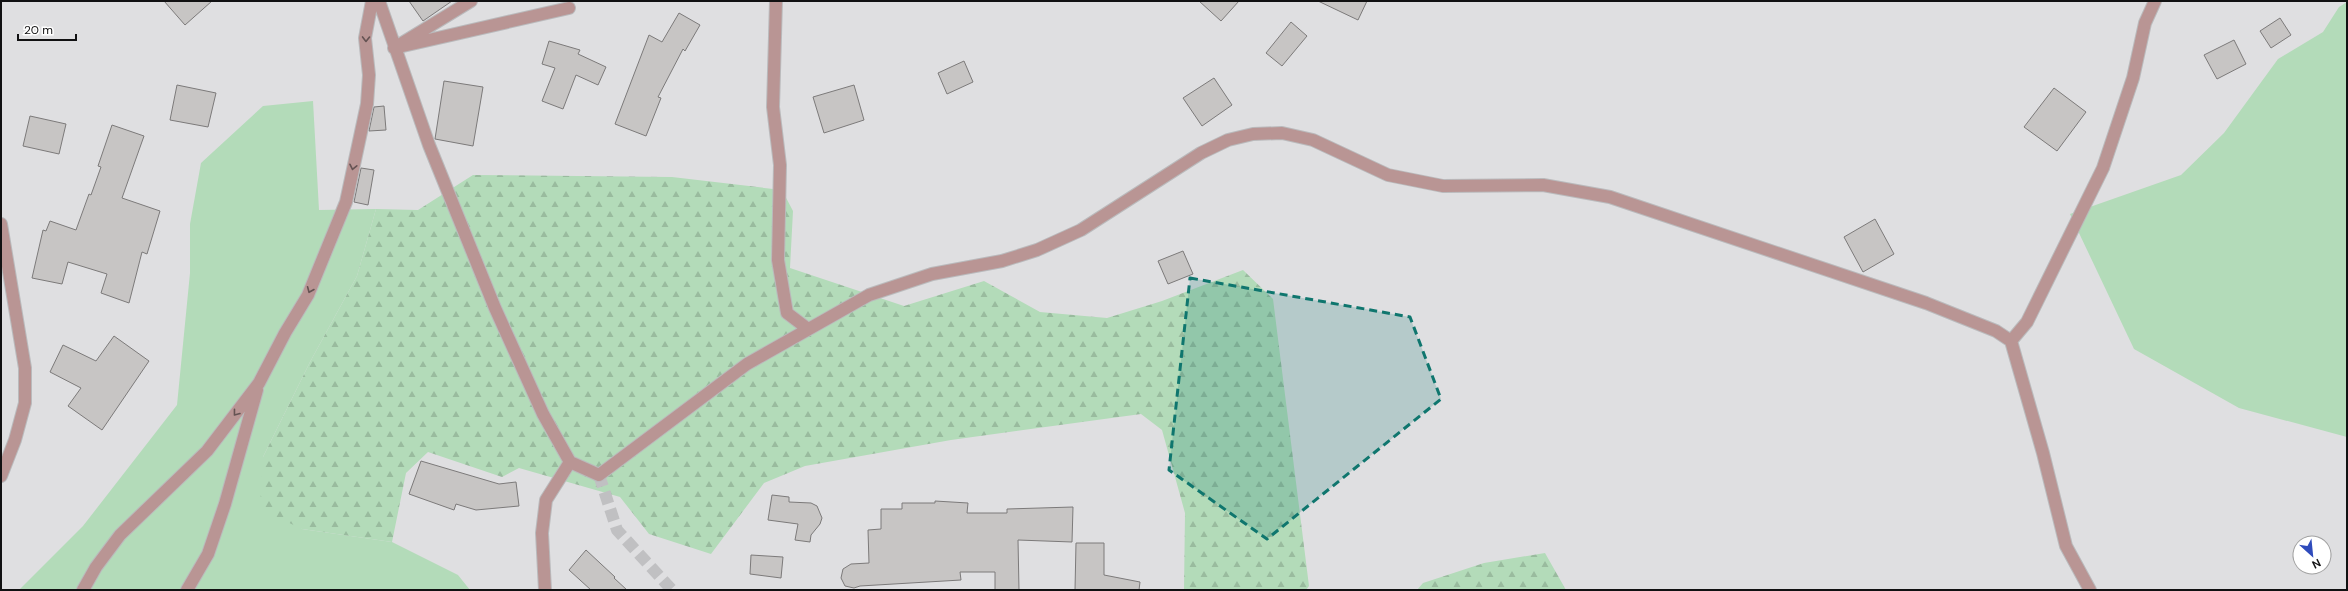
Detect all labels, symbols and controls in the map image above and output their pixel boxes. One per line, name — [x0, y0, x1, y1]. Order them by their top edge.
scale bar — [18, 16, 76, 42]
text: 20 m — [24, 22, 53, 38]
one-way arrow — [361, 36, 370, 42]
one-way arrow — [350, 164, 358, 171]
one-way arrow — [307, 286, 315, 293]
one-way arrow — [234, 408, 241, 415]
north arrow — [2292, 535, 2332, 575]
text: N — [2310, 556, 2323, 572]

